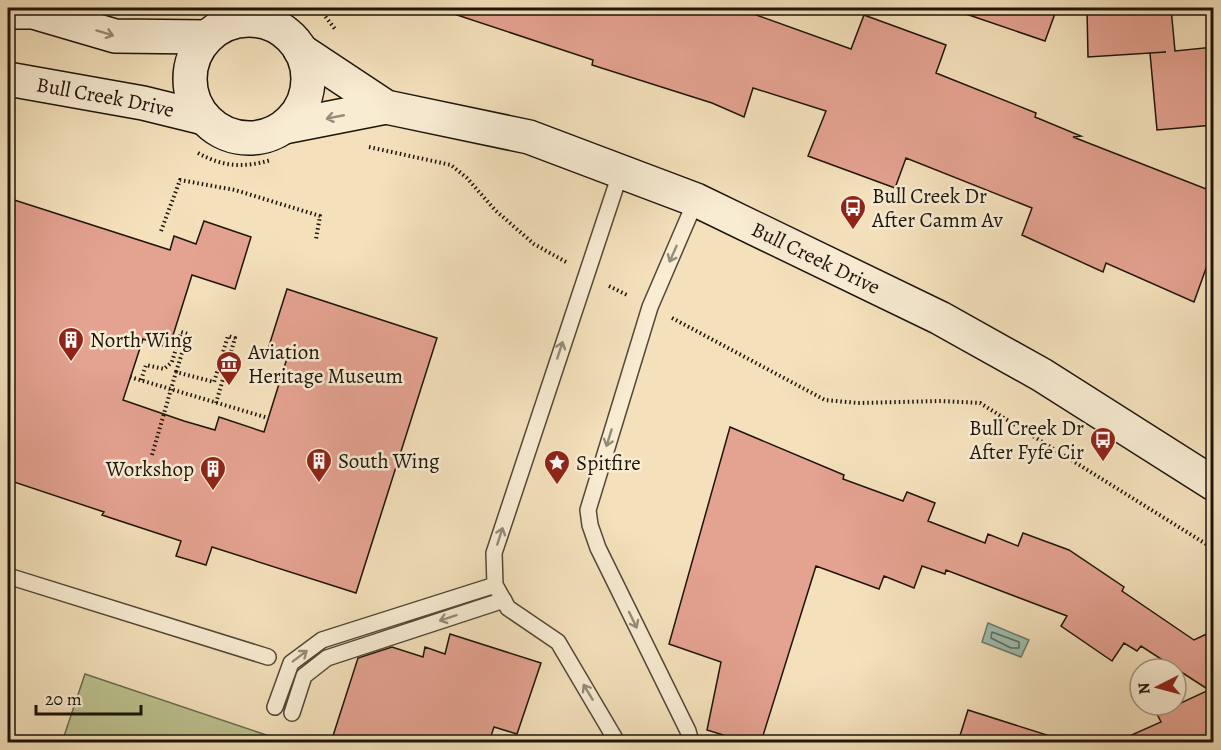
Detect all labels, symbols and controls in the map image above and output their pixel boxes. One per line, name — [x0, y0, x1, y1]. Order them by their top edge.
one-way arrow — [95, 28, 114, 39]
street label: Bull Creek Drive — [34, 70, 177, 124]
one-way arrow — [326, 112, 345, 123]
place label: Bull Creek Dr After Camm Av — [871, 182, 1003, 234]
bus stop icon: Bull Creek Dr After Camm Av — [838, 193, 868, 231]
street label: Bull Creek Drive — [747, 215, 885, 301]
one-way arrow — [667, 244, 678, 262]
building icon: North Wing — [56, 325, 86, 363]
place label: North Wing — [90, 326, 193, 354]
place label: Aviation Heritage Museum — [247, 338, 403, 390]
one-way arrow — [555, 341, 566, 360]
museum icon: Aviation Heritage Museum — [214, 349, 244, 387]
place label: Bull Creek Dr After Fyfe Cir — [969, 414, 1084, 466]
bus stop icon: Bull Creek Dr After Fyfe Cir — [1088, 425, 1118, 463]
one-way arrow — [603, 428, 614, 447]
building icon: South Wing — [304, 446, 334, 484]
place label: South Wing — [338, 447, 440, 475]
place icon: Spitfire — [542, 448, 572, 486]
place label: Spitfire — [576, 449, 641, 477]
building icon: Workshop — [198, 454, 228, 492]
place label: Workshop — [105, 455, 194, 483]
one-way arrow — [495, 527, 506, 546]
one-way arrow — [628, 610, 640, 628]
one-way arrow — [439, 613, 458, 624]
one-way arrow — [292, 650, 308, 662]
north arrow — [1128, 657, 1188, 717]
scale bar — [36, 678, 141, 716]
text: N — [1132, 681, 1156, 695]
one-way arrow — [582, 684, 594, 701]
text: 20 m — [45, 687, 82, 711]

